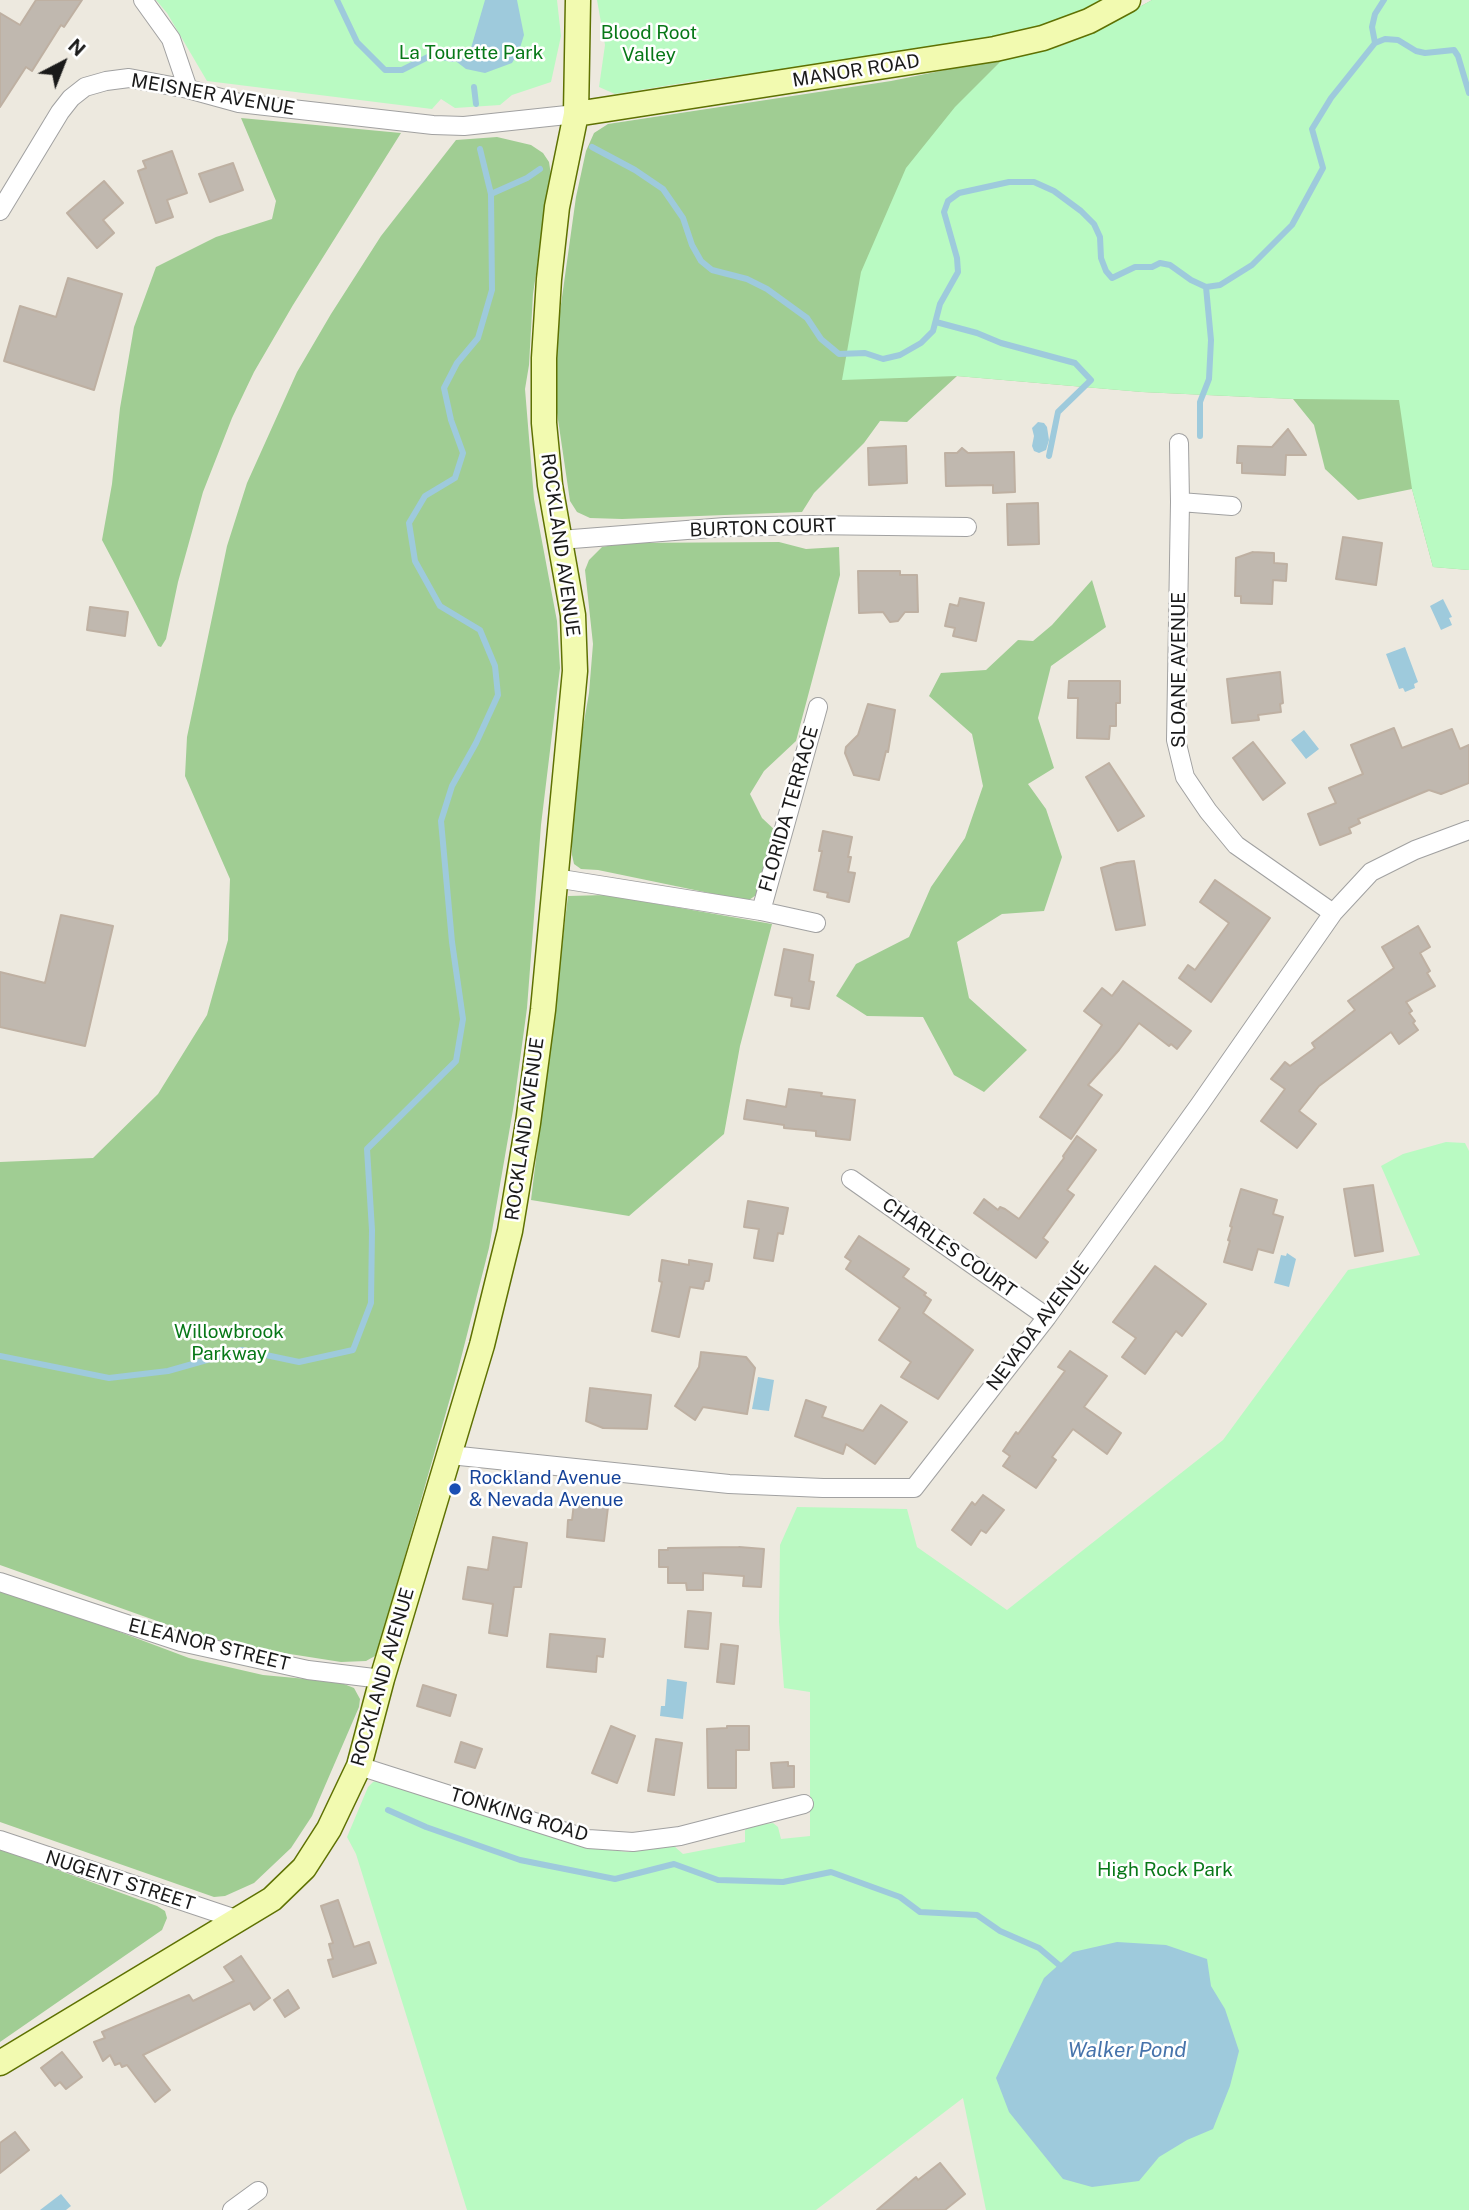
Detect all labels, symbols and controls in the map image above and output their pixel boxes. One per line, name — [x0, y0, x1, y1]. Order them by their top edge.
park label: Blood Root Valley — [601, 22, 697, 66]
north arrow — [28, 28, 98, 98]
text: N — [64, 34, 90, 61]
park label: La Tourette Park — [399, 42, 543, 64]
street label: MANOR ROAD — [791, 50, 921, 92]
street label: MEISNER AVENUE — [129, 69, 297, 121]
street label: ROCKLAND AVENUE — [536, 452, 584, 638]
street label: BURTON COURT — [689, 514, 837, 542]
street label: SLOANE AVENUE — [1168, 592, 1190, 748]
street label: FLORIDA TERRACE — [754, 723, 824, 895]
street label: ROCKLAND AVENUE — [501, 1036, 549, 1222]
street label: CHARLES COURT — [878, 1193, 1020, 1303]
street label: NEVADA AVENUE — [982, 1257, 1094, 1395]
park label: Willowbrook Parkway — [174, 1321, 284, 1365]
place label: Rockland Avenue & Nevada Avenue — [469, 1467, 623, 1511]
marker: Rockland Avenue & Nevada Avenue — [447, 1481, 463, 1497]
street label: ROCKLAND AVENUE — [347, 1585, 419, 1769]
street label: ELEANOR STREET — [126, 1614, 292, 1676]
street label: TONKING ROAD — [447, 1783, 591, 1847]
street label: NUGENT STREET — [43, 1846, 197, 1916]
park label: High Rock Park — [1097, 1859, 1233, 1881]
water label: Walker Pond — [1068, 2038, 1186, 2064]

